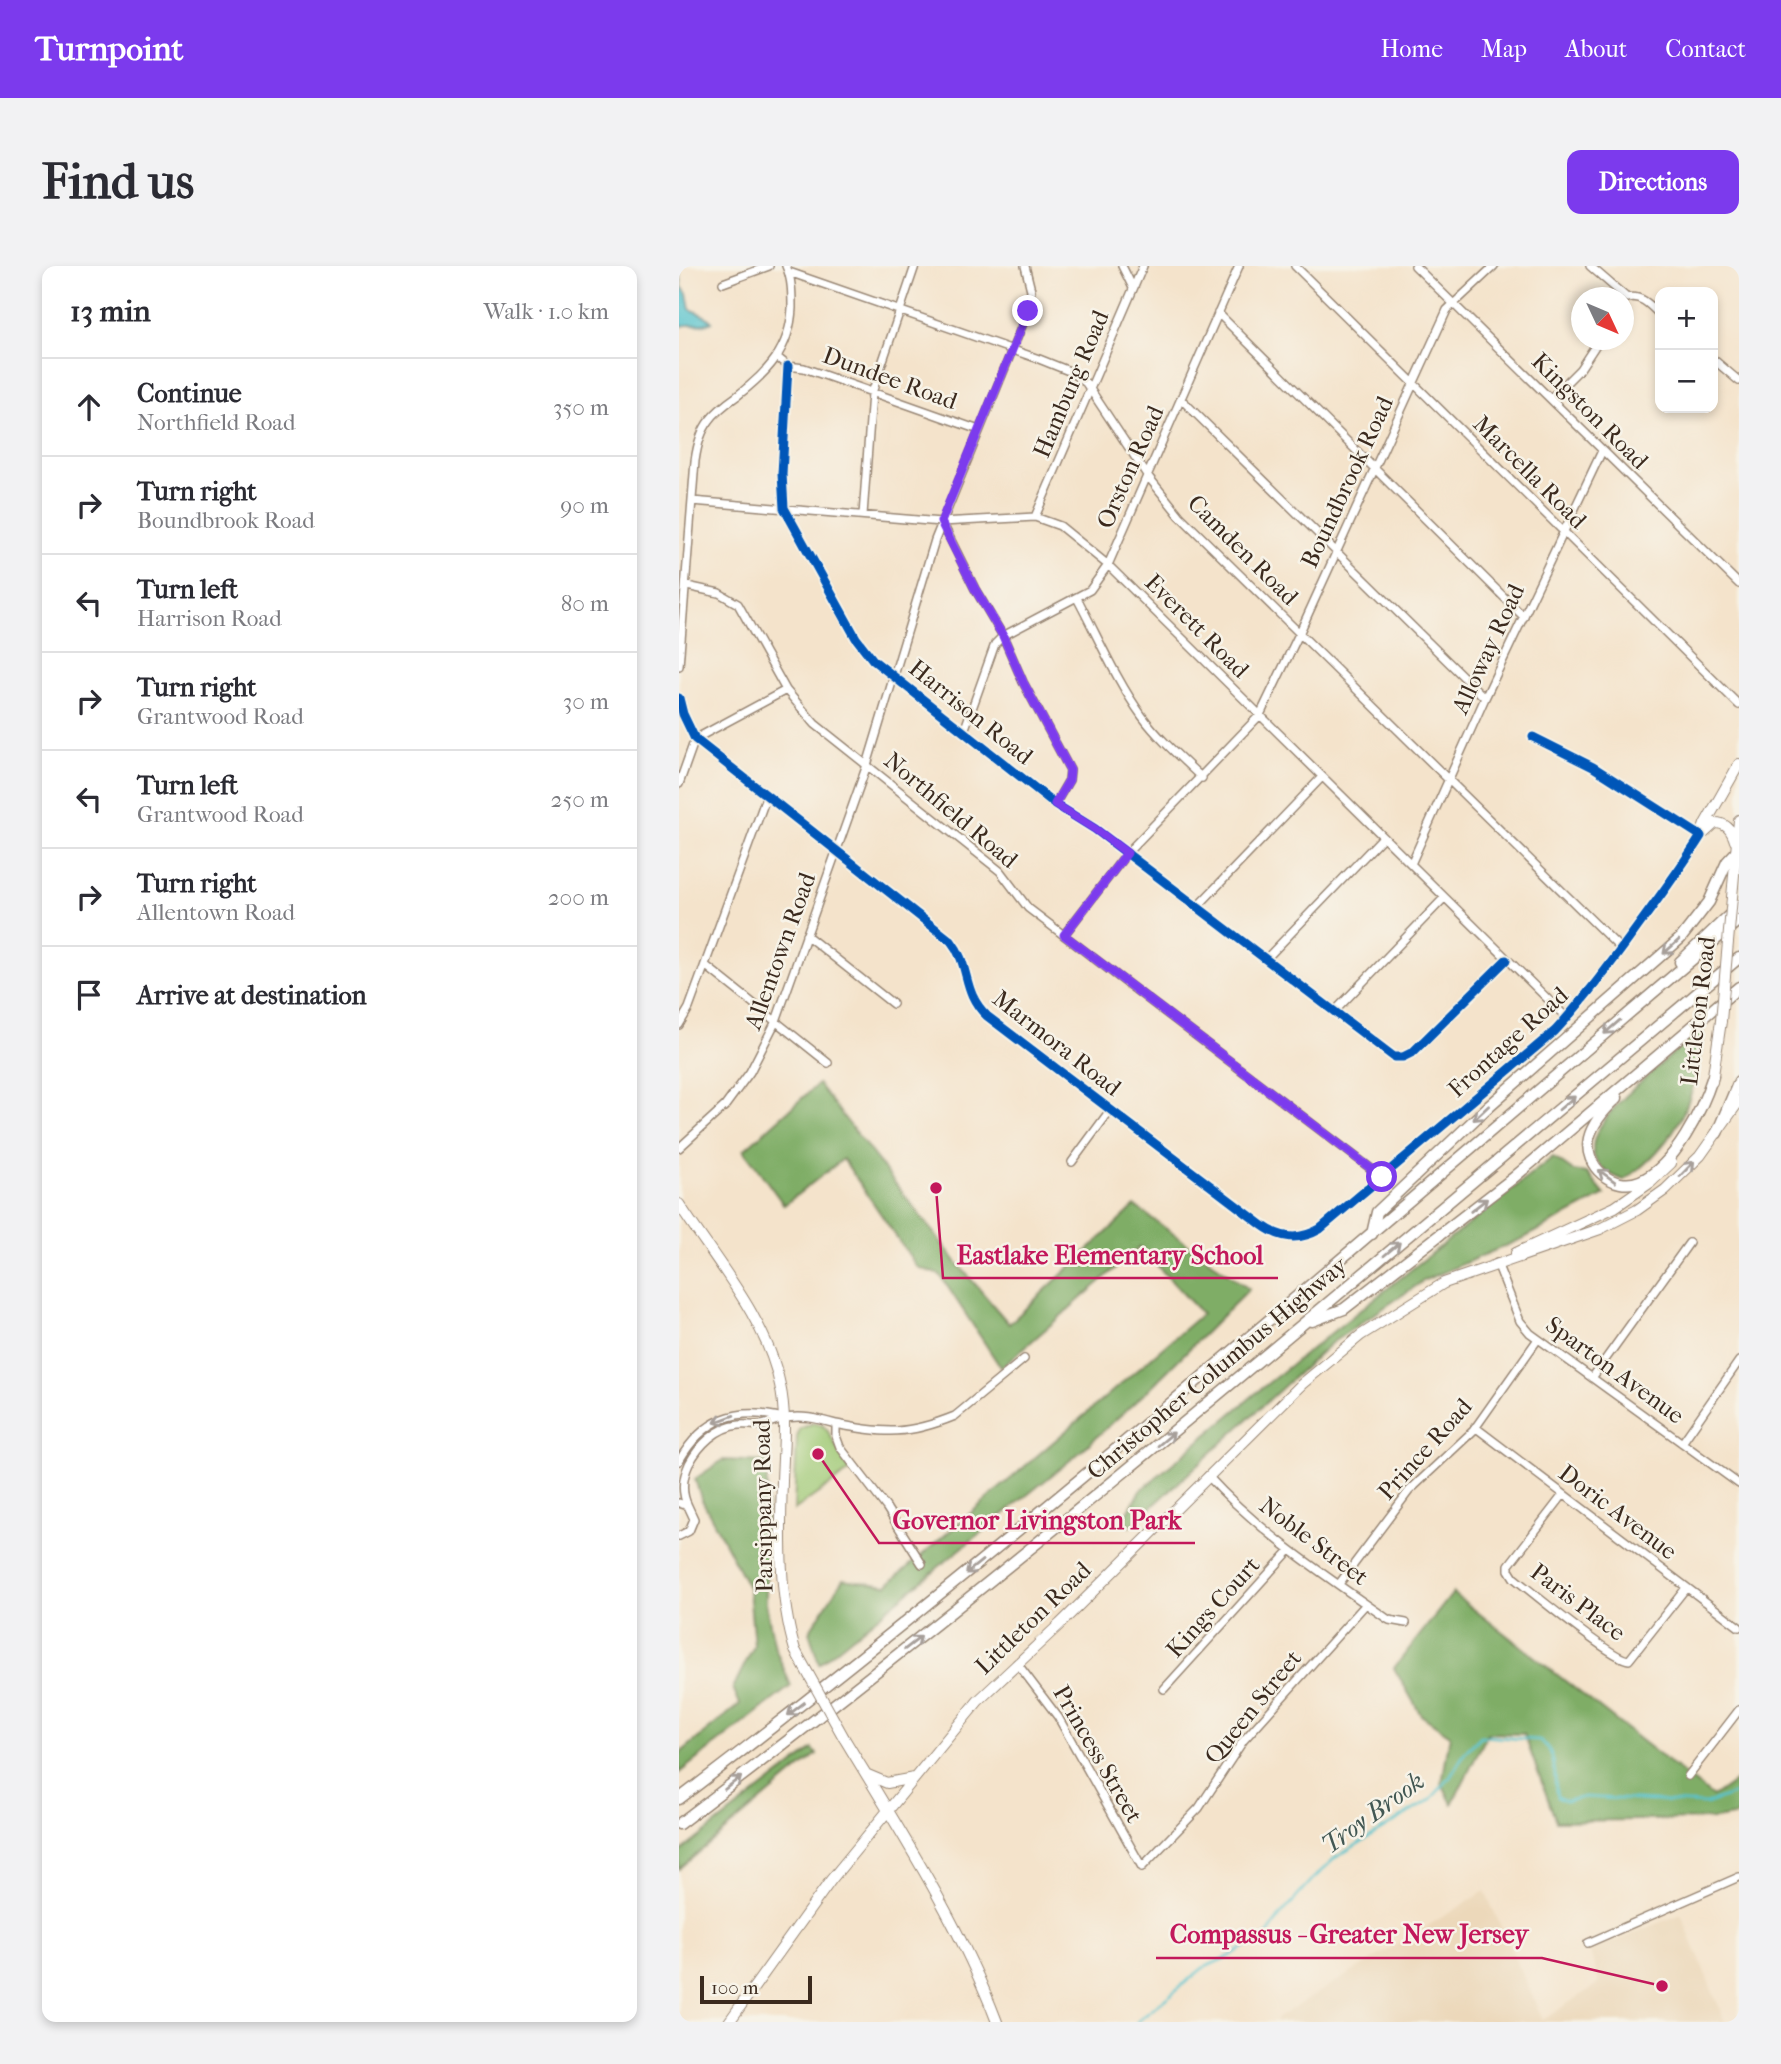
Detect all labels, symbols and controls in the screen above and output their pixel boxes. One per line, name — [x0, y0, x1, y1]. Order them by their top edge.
text: Turnpoint — [35, 30, 183, 69]
text: Home — [1381, 35, 1443, 63]
text: Map — [1481, 35, 1527, 63]
text: About — [1565, 35, 1627, 63]
text: Contact — [1665, 35, 1746, 63]
button: Directions — [1567, 150, 1739, 214]
text: Find us — [42, 153, 194, 211]
north arrow — [1571, 287, 1634, 350]
map controls — [1655, 287, 1718, 413]
button: + — [1655, 287, 1718, 350]
text: 13 min — [70, 294, 151, 329]
route end — [1012, 295, 1043, 326]
text: Walk · 1.0 km — [483, 298, 609, 325]
street label: Hamburg Road — [1027, 305, 1115, 462]
street label: Dundee Road — [819, 341, 962, 416]
street label: Kingston Road — [1526, 347, 1655, 476]
button: − — [1655, 350, 1718, 413]
text: Continue — [137, 378, 242, 409]
icon: ahead — [70, 388, 108, 426]
street label: Boundbrook Road — [1295, 391, 1399, 572]
text: 350 m — [553, 394, 609, 421]
street label: Orston Road — [1091, 401, 1170, 533]
text: Northfield Road — [137, 409, 296, 436]
street label: Marcella Road — [1468, 410, 1593, 535]
text: Turn right — [137, 476, 257, 507]
icon: right — [70, 486, 108, 524]
street label: Camden Road — [1182, 489, 1305, 612]
text: 90 m — [560, 492, 609, 519]
text: Boundbrook Road — [137, 507, 315, 534]
street label: Everett Road — [1139, 568, 1255, 684]
text: Turn left — [137, 574, 238, 605]
street label: Alloway Road — [1445, 579, 1531, 719]
icon: left — [70, 584, 108, 622]
text: 80 m — [561, 590, 609, 617]
text: Harrison Road — [137, 605, 282, 632]
street label: Harrison Road — [904, 654, 1039, 771]
text: Turn right — [137, 672, 257, 703]
icon: right — [70, 682, 108, 720]
text: 30 m — [563, 688, 609, 715]
text: Grantwood Road — [137, 703, 304, 730]
street label: Northfield Road — [879, 746, 1024, 874]
text: Turn left — [137, 770, 238, 801]
icon: left — [70, 780, 108, 818]
text: 250 m — [551, 786, 609, 813]
text: Grantwood Road — [137, 801, 304, 828]
text: Turn right — [137, 868, 257, 899]
street label: Allentown Road — [738, 868, 822, 1034]
icon: right — [70, 878, 108, 916]
text: 200 m — [548, 884, 609, 911]
text: Allentown Road — [137, 899, 295, 926]
street label: Littleton Road — [1675, 934, 1721, 1087]
one-way arrow — [1662, 939, 1680, 955]
icon: arrive — [70, 976, 108, 1014]
text: Arrive at destination — [137, 980, 367, 1011]
street label: Frontage Road — [1442, 980, 1574, 1103]
street label: Marmora Road — [987, 984, 1127, 1102]
one-way arrow — [1603, 1019, 1621, 1035]
one-way arrow — [1557, 1095, 1575, 1111]
one-way arrow — [1473, 1104, 1490, 1121]
route start — [1366, 1161, 1397, 1192]
one-way arrow — [1679, 1161, 1696, 1178]
one-way arrow — [1598, 1169, 1617, 1183]
one-way arrow — [1469, 1197, 1487, 1212]
callout: Eastlake Elementary School — [943, 1231, 1278, 1278]
text: Eastlake Elementary School — [957, 1240, 1264, 1271]
one-way arrow — [1383, 1241, 1401, 1257]
street label: Christopher Columbus Highway — [1081, 1250, 1354, 1485]
street label: Sparton Avenue — [1540, 1310, 1690, 1430]
street label: Prince Road — [1372, 1392, 1478, 1505]
one-way arrow — [714, 1414, 736, 1426]
street label: Parsippany Road — [747, 1418, 779, 1593]
one-way arrow — [1157, 1431, 1175, 1447]
street label: Doric Avenue — [1553, 1458, 1683, 1566]
street label: Noble Street — [1254, 1491, 1374, 1591]
callout: Governor Livingston Park — [879, 1496, 1195, 1543]
text: Governor Livingston Park — [893, 1505, 1183, 1536]
street label: Kings Court — [1160, 1551, 1266, 1663]
street label: Littleton Road — [969, 1555, 1097, 1680]
street label: Paris Place — [1525, 1557, 1631, 1647]
one-way arrow — [966, 1559, 984, 1575]
one-way arrow — [903, 1635, 921, 1651]
street label: Queen Street — [1199, 1644, 1308, 1769]
street label: Princess Street — [1047, 1680, 1149, 1828]
one-way arrow — [788, 1701, 806, 1716]
water label: Troy Brook — [1316, 1765, 1430, 1861]
one-way arrow — [724, 1776, 742, 1791]
callout: Compassus - Greater New Jersey — [1156, 1911, 1542, 1958]
text: Compassus - Greater New Jersey — [1170, 1919, 1530, 1950]
scale bar — [700, 1973, 812, 2005]
text: 100 m — [711, 1977, 759, 1999]

